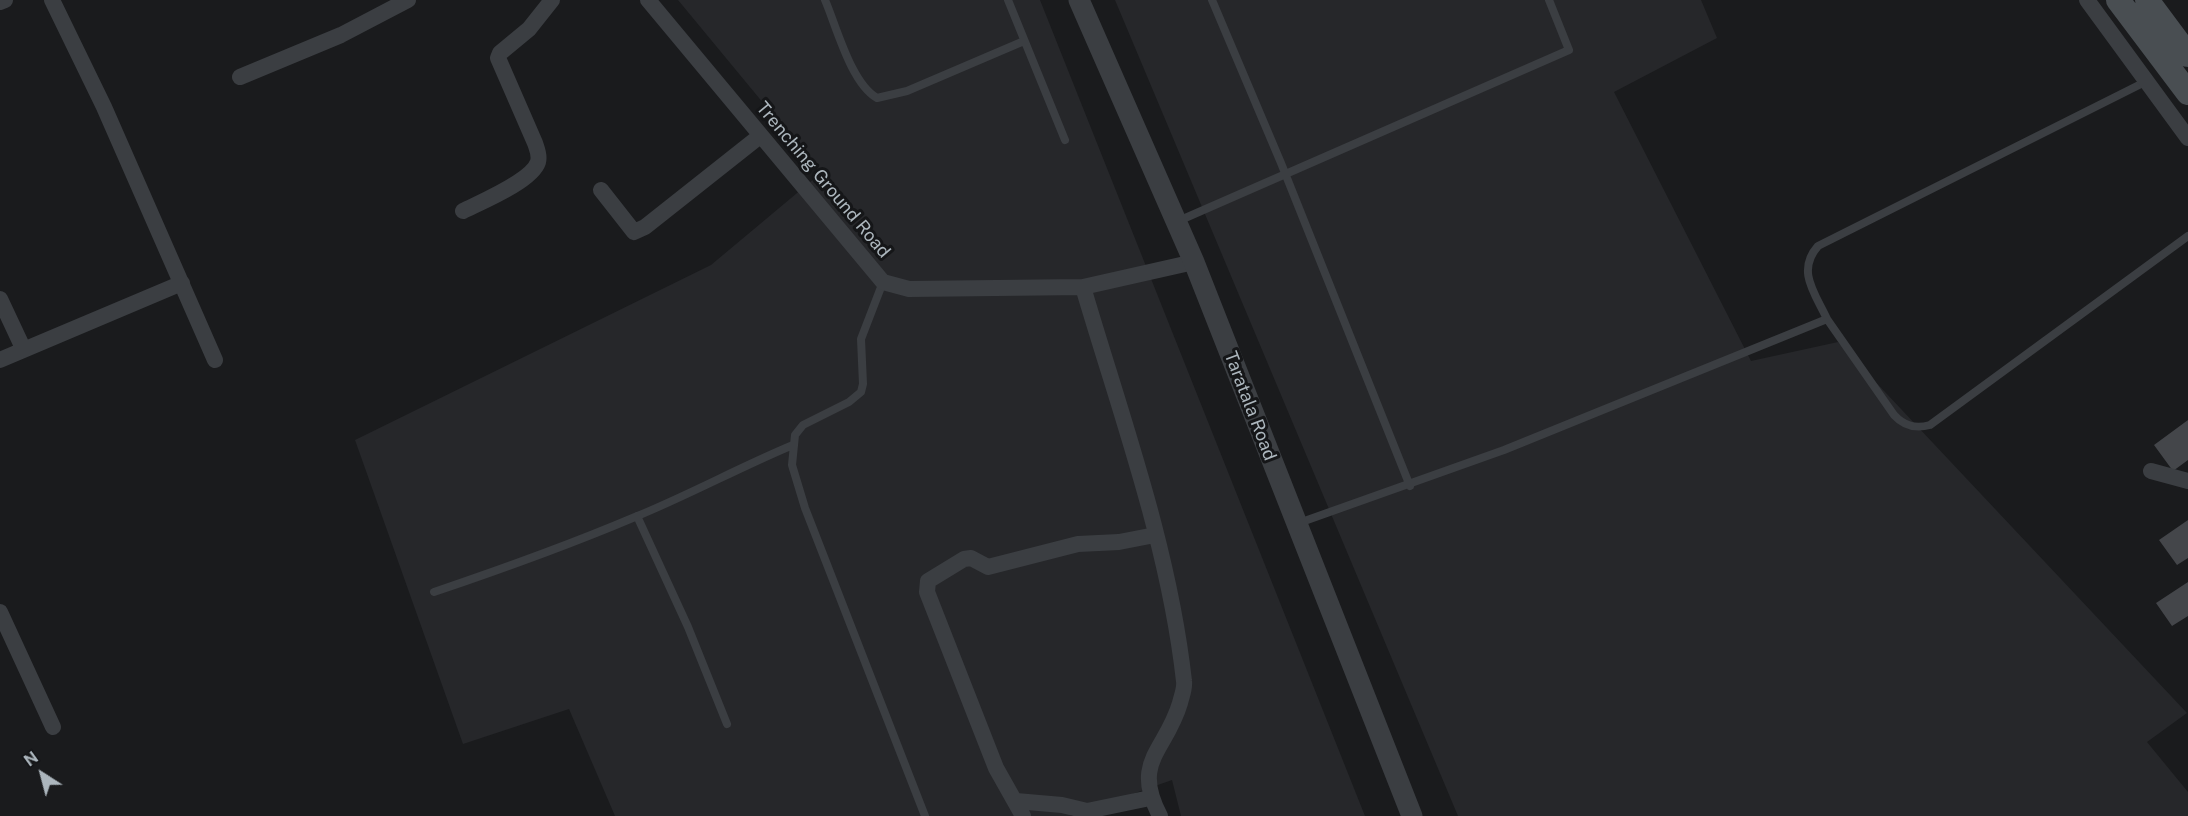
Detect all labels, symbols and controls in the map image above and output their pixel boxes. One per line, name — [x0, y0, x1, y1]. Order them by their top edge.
street label: Trenching Ground Road — [751, 98, 895, 262]
street label: Taratala Road — [1219, 348, 1281, 464]
north arrow — [12, 744, 72, 804]
text: N — [20, 748, 42, 770]

